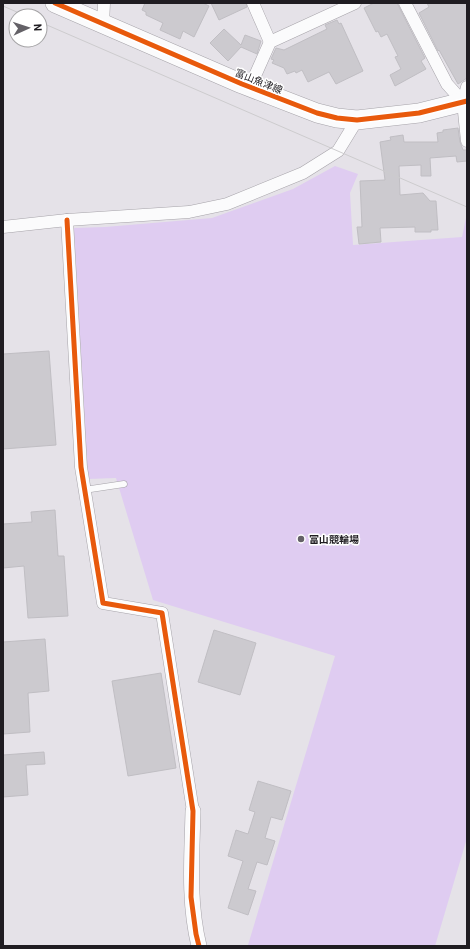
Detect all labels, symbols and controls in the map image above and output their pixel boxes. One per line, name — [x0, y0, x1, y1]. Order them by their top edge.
north arrow — [8, 8, 48, 48]
text: N — [32, 23, 45, 31]
street label: 富山魚津線 — [234, 66, 284, 96]
place label: 富山競輪場 — [309, 533, 359, 545]
marker: 富山競輪場 — [296, 534, 306, 544]

